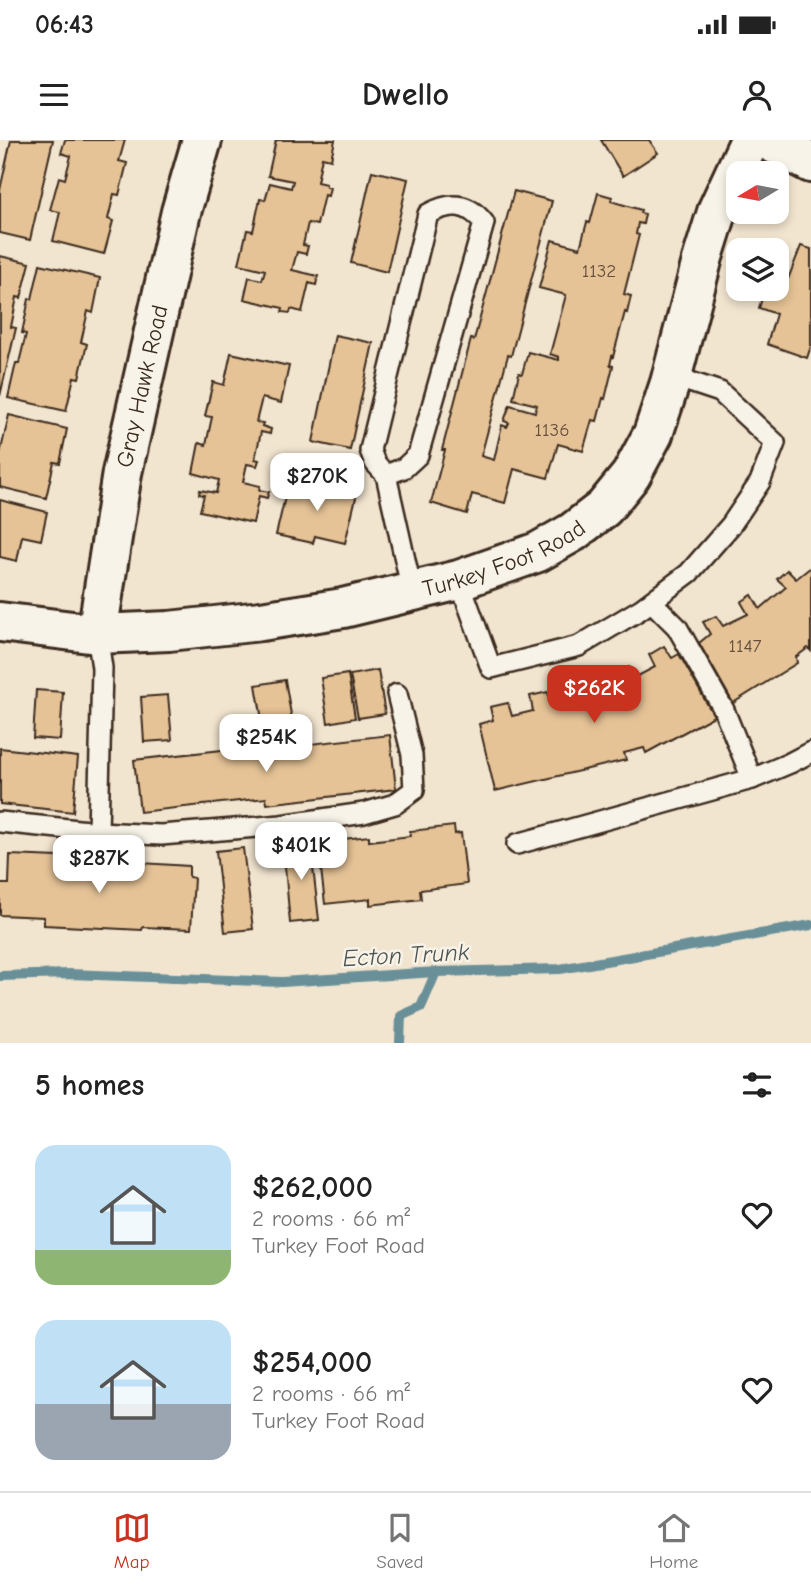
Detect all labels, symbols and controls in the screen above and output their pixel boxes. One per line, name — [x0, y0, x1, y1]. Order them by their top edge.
text: 06:43 — [35, 10, 94, 40]
icon: menu — [35, 76, 73, 114]
text: Dwello — [362, 76, 449, 113]
icon: person — [738, 76, 776, 114]
north arrow — [726, 161, 789, 224]
map controls — [726, 161, 789, 301]
button: layers — [726, 238, 789, 301]
house number: 1132 — [582, 260, 616, 282]
street label: Gray Hawk Road — [110, 302, 173, 470]
house number: 1136 — [535, 419, 569, 441]
pin: $270K — [268, 454, 366, 513]
text: $270K — [286, 462, 348, 489]
street label: Turkey Foot Road — [420, 514, 591, 602]
house number: 1147 — [728, 635, 762, 657]
pin: $262K — [545, 666, 643, 725]
text: $262K — [563, 674, 625, 701]
pin: $254K — [217, 714, 315, 774]
text: $254K — [235, 723, 297, 750]
pin: $401K — [252, 822, 350, 882]
text: $401K — [271, 831, 331, 858]
pin: $287K — [50, 836, 148, 895]
text: $287K — [69, 844, 129, 871]
water label: Ecton Trunk — [342, 938, 470, 972]
icon: filters — [738, 1066, 776, 1104]
text: 5 homes — [35, 1068, 144, 1103]
text: $262,000 — [252, 1170, 373, 1205]
icon: home — [91, 1173, 175, 1257]
icon: heart — [738, 1196, 776, 1234]
text: 2 rooms · 66 m² — [252, 1205, 410, 1232]
text: Turkey Foot Road — [252, 1232, 425, 1259]
text: $254,000 — [252, 1345, 372, 1380]
icon: home — [91, 1348, 175, 1432]
icon: heart — [738, 1371, 776, 1409]
text: 2 rooms · 66 m² — [252, 1380, 410, 1407]
text: Turkey Foot Road — [252, 1407, 425, 1434]
tab: Map — [113, 1509, 151, 1573]
tab: Saved — [376, 1509, 424, 1573]
tab: Home — [649, 1509, 698, 1573]

